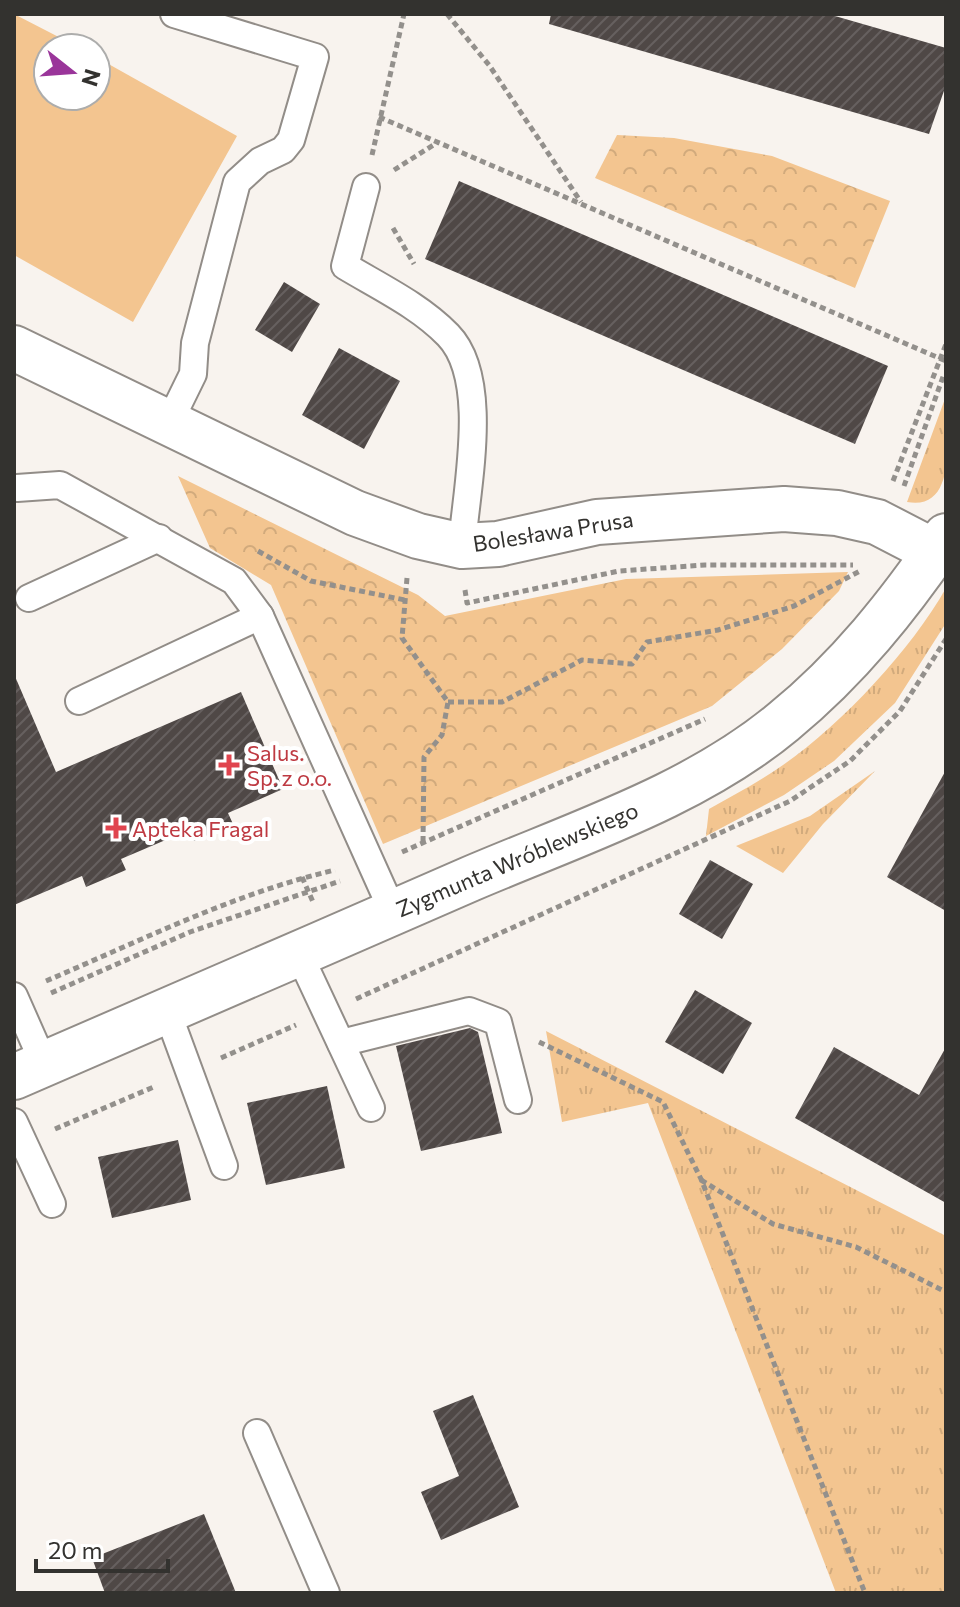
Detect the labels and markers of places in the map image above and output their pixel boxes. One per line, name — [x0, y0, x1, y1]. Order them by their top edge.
place label: Salus. Sp. z o.o. — [247, 739, 332, 791]
marker: Salus. Sp. z o.o. — [218, 754, 240, 776]
place label: Apteka Fragal — [132, 815, 269, 842]
marker: Apteka Fragal — [107, 819, 125, 837]

